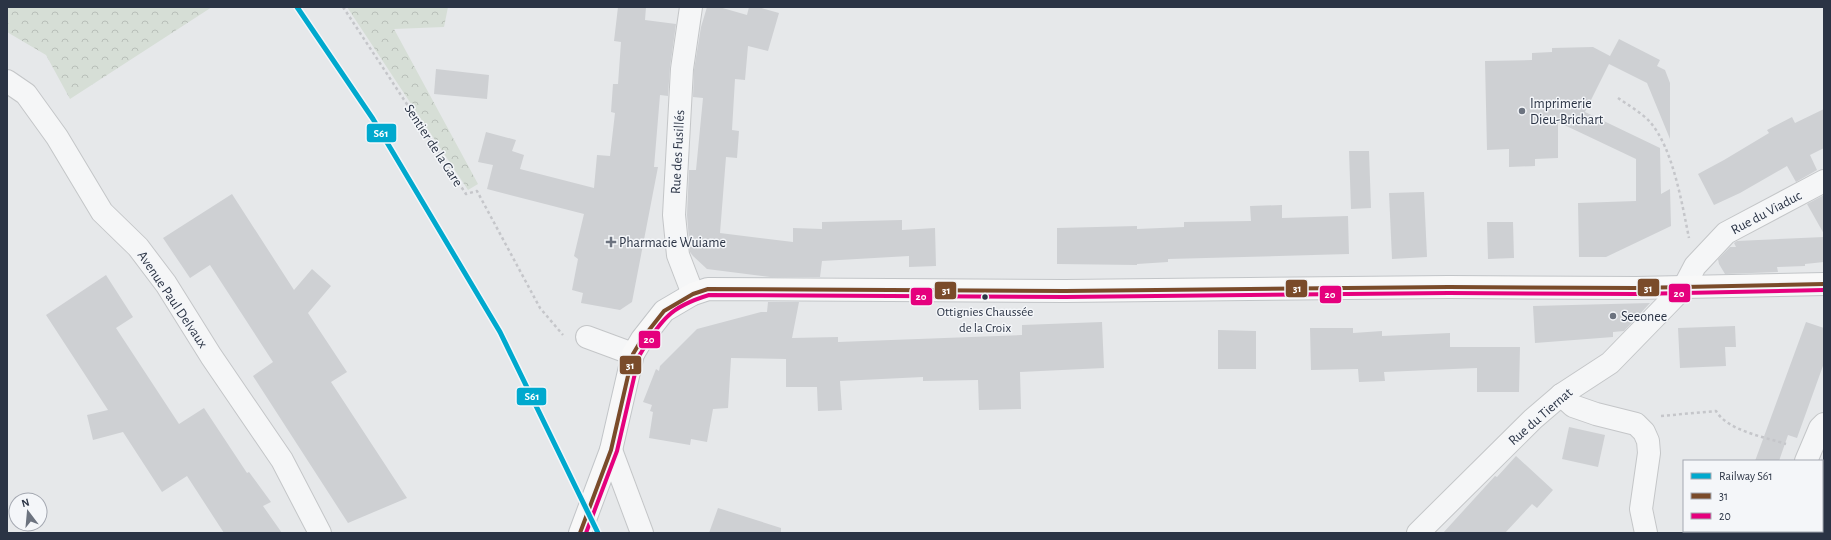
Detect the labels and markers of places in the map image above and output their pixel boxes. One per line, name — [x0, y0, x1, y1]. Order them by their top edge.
place label: Imprimerie Dieu-Brichart — [1530, 97, 1604, 127]
marker: Imprimerie Dieu-Brichart — [1517, 106, 1527, 116]
place label: Pharmacie Wuiame — [619, 236, 726, 250]
marker: Pharmacie Wuiame — [606, 237, 616, 247]
marker: Ottignies Chaussée de la Croix — [980, 292, 990, 302]
place label: Ottignies Chaussée de la Croix — [937, 306, 1033, 335]
place label: Seeonee — [1621, 310, 1667, 324]
marker: Seeonee — [1608, 311, 1618, 321]

